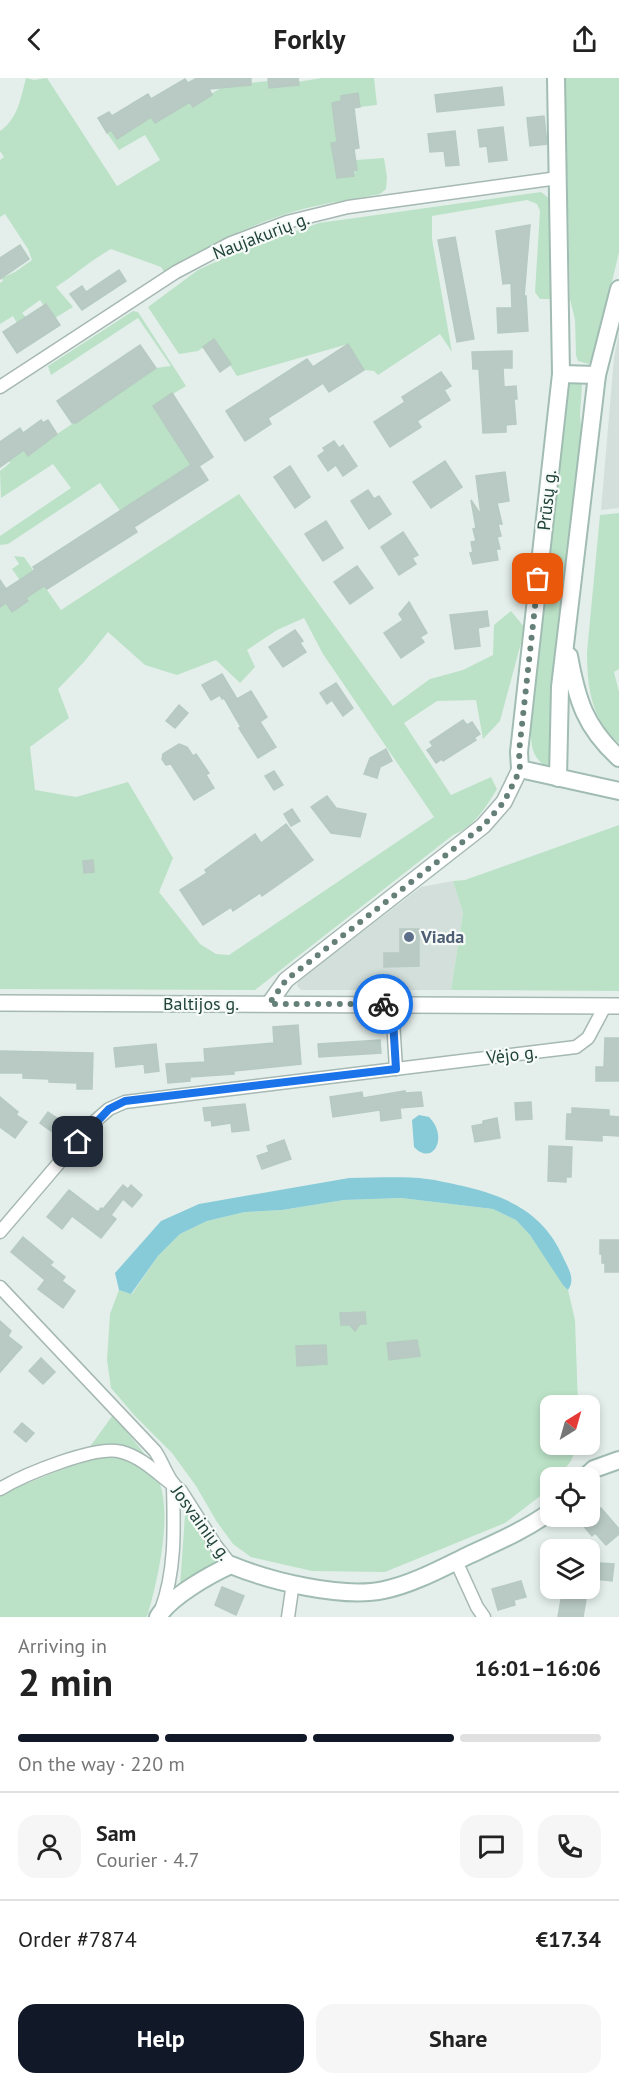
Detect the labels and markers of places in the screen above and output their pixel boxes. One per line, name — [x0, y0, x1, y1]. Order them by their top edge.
pin — [512, 553, 563, 604]
place label: Viada — [420, 925, 464, 948]
marker: Viada — [402, 930, 416, 944]
pin — [52, 1116, 103, 1167]

